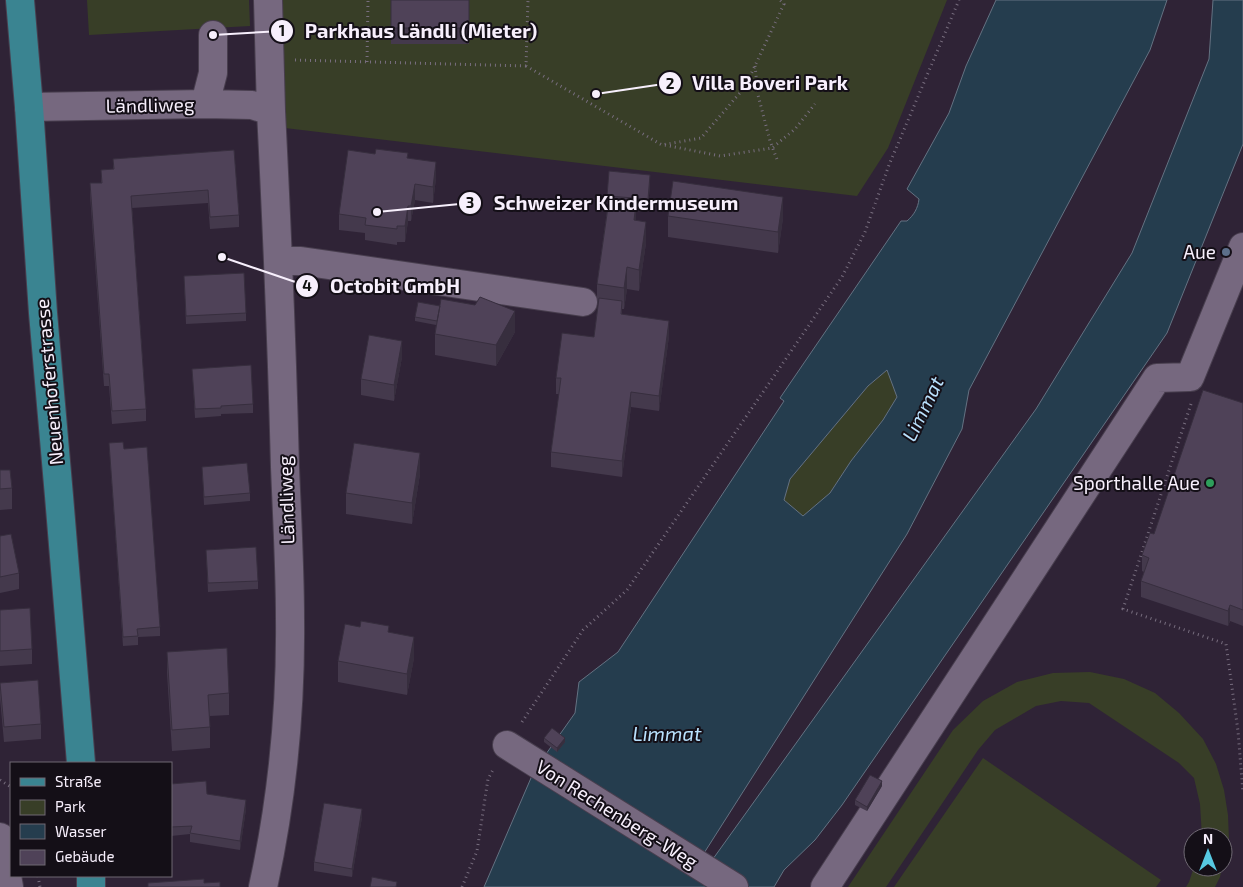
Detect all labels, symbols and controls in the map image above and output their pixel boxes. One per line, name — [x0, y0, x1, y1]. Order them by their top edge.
callout: Parkhaus Ländli (Mieter) — [270, 13, 547, 48]
text: Parkhaus Ländli (Mieter) — [305, 18, 537, 42]
text: 1 — [279, 21, 285, 39]
callout: Villa Boveri Park — [658, 66, 858, 101]
text: Villa Boveri Park — [692, 70, 849, 94]
text: 2 — [666, 74, 675, 92]
street label: Ländliweg — [105, 92, 195, 117]
callout: Schweizer Kindermuseum — [458, 185, 748, 220]
text: Schweizer Kindermuseum — [494, 190, 738, 214]
text: 3 — [466, 193, 474, 211]
place label: Aue — [1183, 240, 1216, 263]
marker: Aue — [1220, 246, 1232, 258]
callout: Octobit GmbH — [295, 268, 470, 303]
text: Octobit GmbH — [330, 273, 460, 297]
text: 4 — [302, 276, 312, 294]
street label: Neuenhoferstrasse — [30, 298, 67, 466]
water label: Limmat — [896, 372, 948, 445]
street label: Ländliweg — [272, 455, 299, 545]
place label: Sporthalle Aue — [1073, 471, 1200, 494]
marker: Sporthalle Aue — [1204, 477, 1216, 489]
water label: Limmat — [633, 721, 702, 745]
street label: Von Rechenberg-Weg — [532, 754, 703, 873]
legend — [10, 762, 172, 877]
text: Straße — [55, 772, 101, 790]
text: Park — [55, 797, 86, 815]
text: Wasser — [55, 822, 107, 840]
north arrow — [1183, 827, 1233, 877]
text: N — [1203, 830, 1213, 847]
text: Gebäude — [55, 847, 114, 865]

